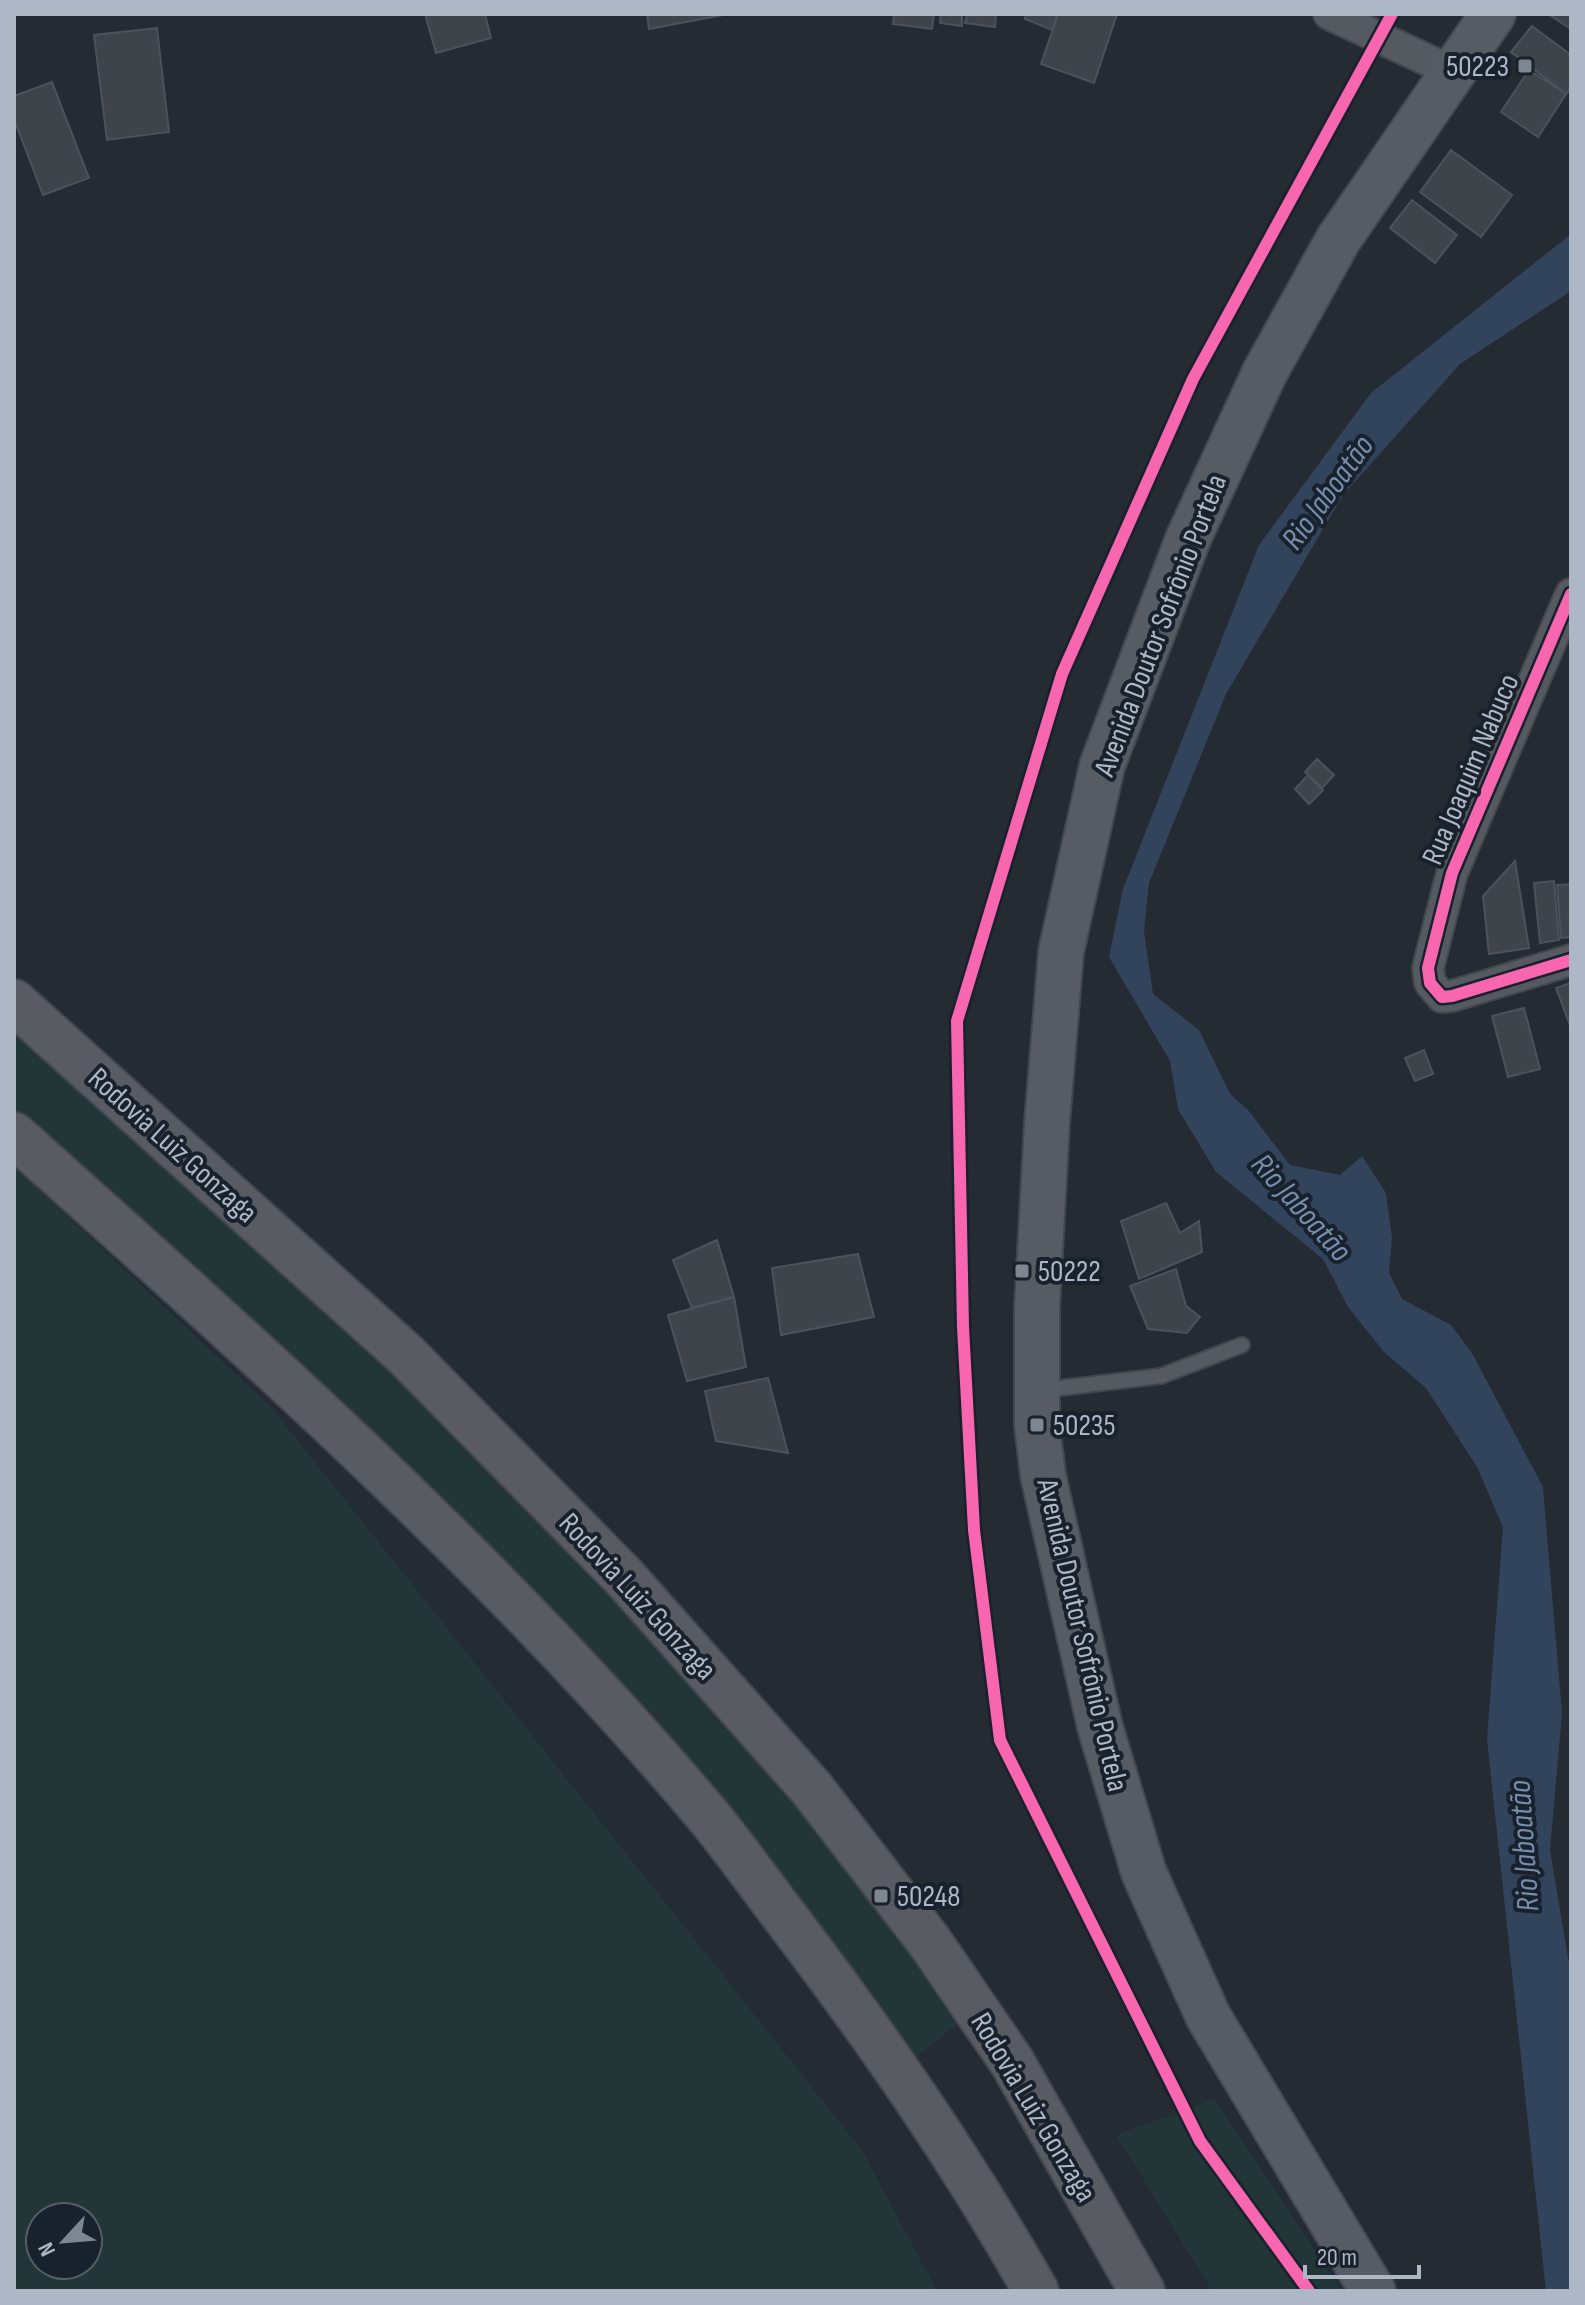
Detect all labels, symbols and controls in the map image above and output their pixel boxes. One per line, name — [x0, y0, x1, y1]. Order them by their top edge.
place label: 50223 — [1446, 49, 1509, 85]
marker: 50223 — [1516, 57, 1534, 75]
water label: Rio Jaboatão — [1274, 428, 1383, 558]
street label: Avenida Doutor Sofrônio Portela — [1086, 470, 1235, 782]
street label: Rua Joaquim Nabuco — [1415, 669, 1527, 870]
street label: Rodovia Luiz Gonzaga — [81, 1061, 264, 1231]
water label: Rio Jaboatão — [1242, 1146, 1360, 1270]
place label: 50222 — [1038, 1254, 1101, 1290]
marker: 50222 — [1013, 1262, 1031, 1280]
place label: 50235 — [1053, 1408, 1115, 1444]
marker: 50235 — [1028, 1416, 1046, 1434]
street label: Avenida Doutor Sofrônio Portela — [1028, 1474, 1136, 1795]
street label: Rodovia Luiz Gonzaga — [551, 1506, 724, 1687]
water label: Rio Jaboatão — [1500, 1779, 1549, 1913]
place label: 50248 — [897, 1879, 960, 1915]
marker: 50248 — [872, 1887, 890, 1905]
street label: Rodovia Luiz Gonzaga — [962, 2006, 1104, 2209]
north arrow — [24, 2201, 104, 2281]
scale bar — [1305, 2229, 1419, 2279]
text: N — [33, 2238, 62, 2260]
text: 20 m — [1317, 2243, 1357, 2272]

